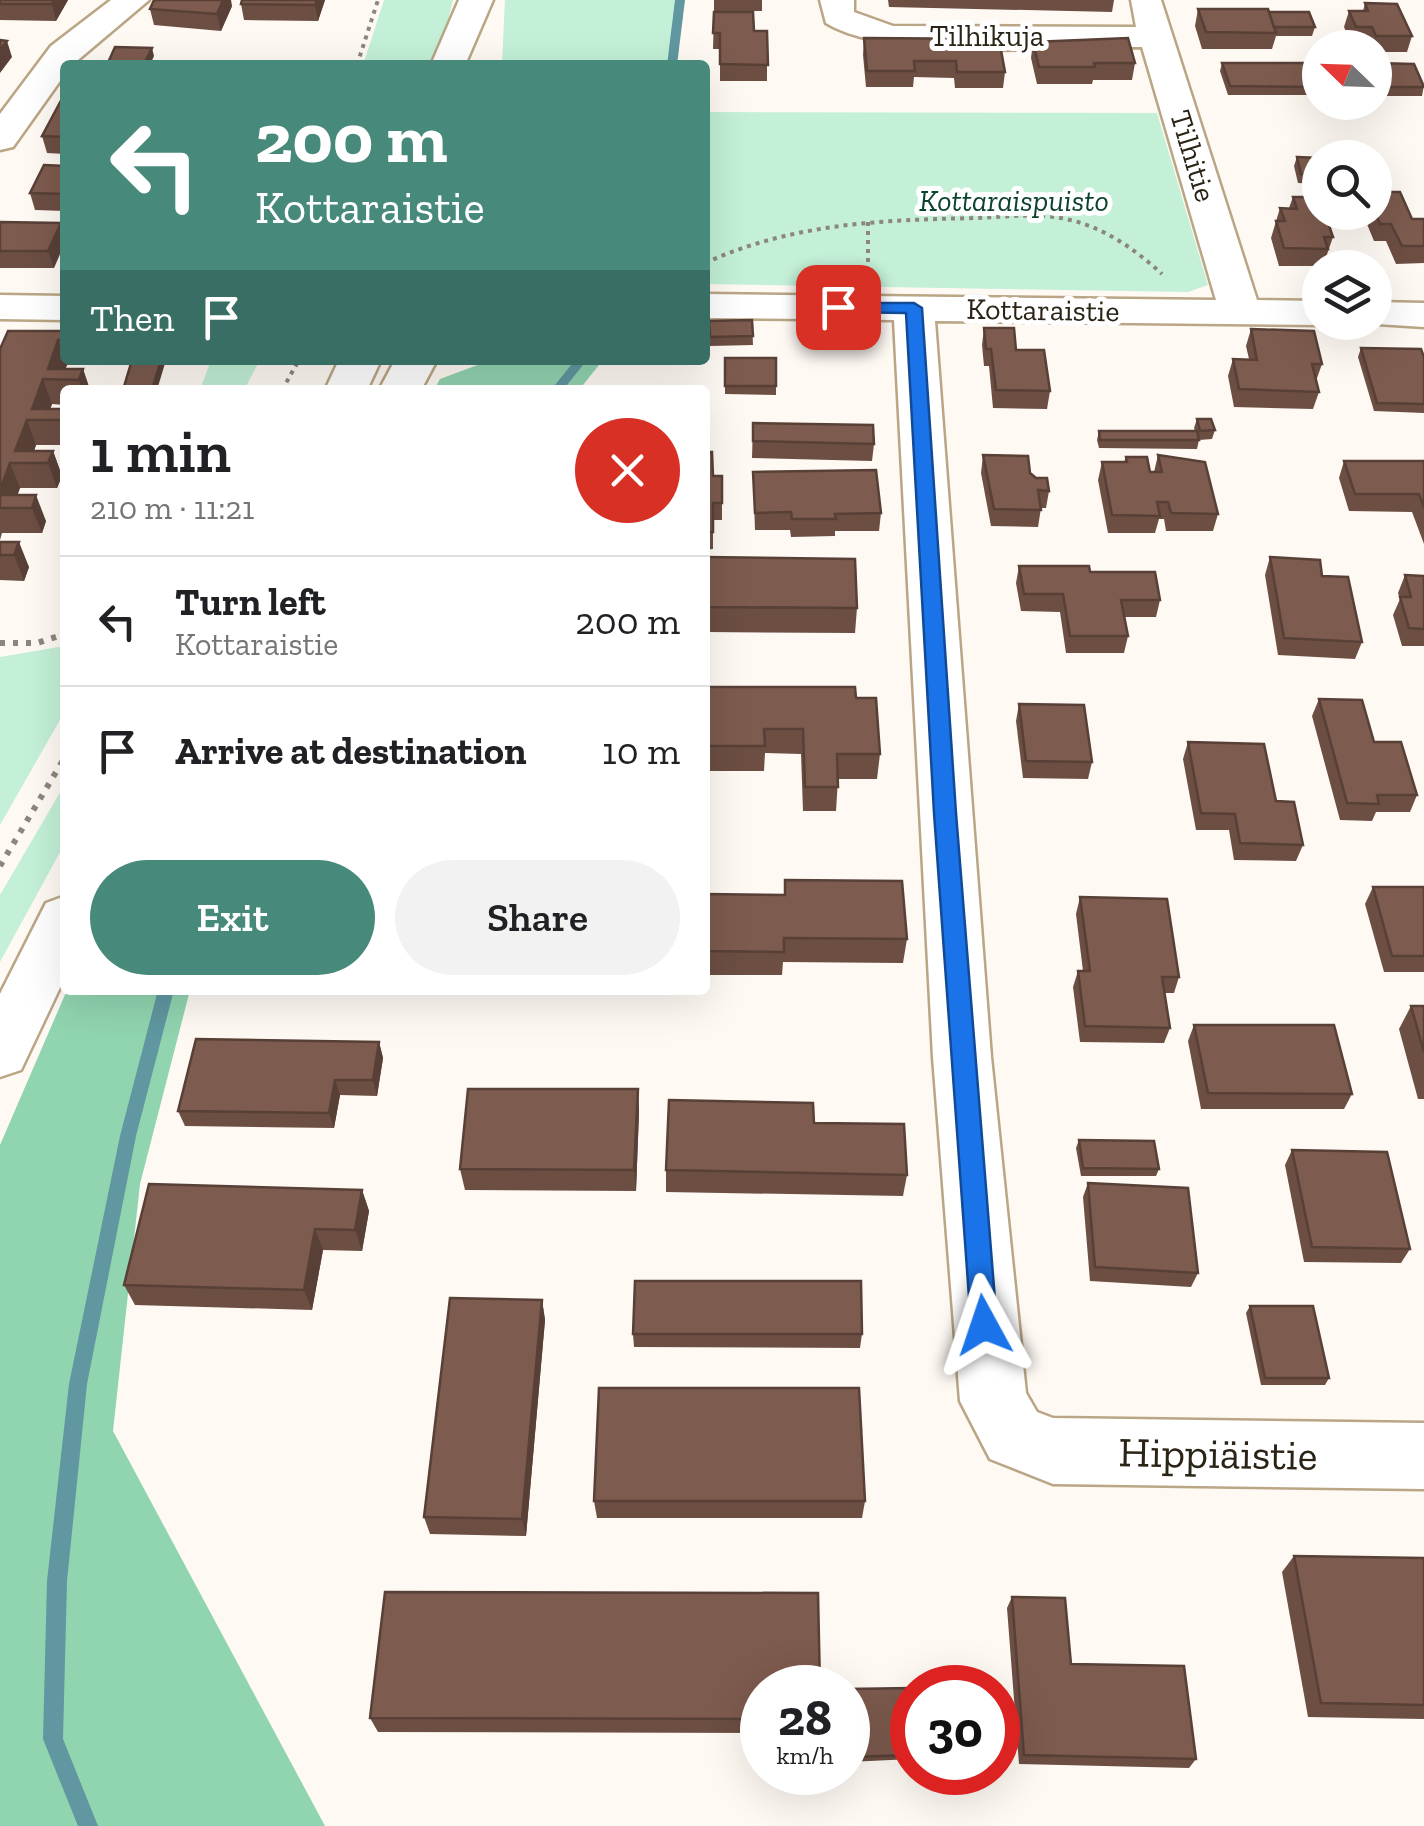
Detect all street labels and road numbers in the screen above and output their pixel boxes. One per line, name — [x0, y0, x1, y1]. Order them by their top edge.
street label: Tilhikuja — [930, 18, 1044, 54]
street label: Tilhitie — [1162, 106, 1224, 206]
street label: Kottaraistie — [966, 291, 1120, 329]
street label: Hippiäistie — [1118, 1426, 1318, 1481]

